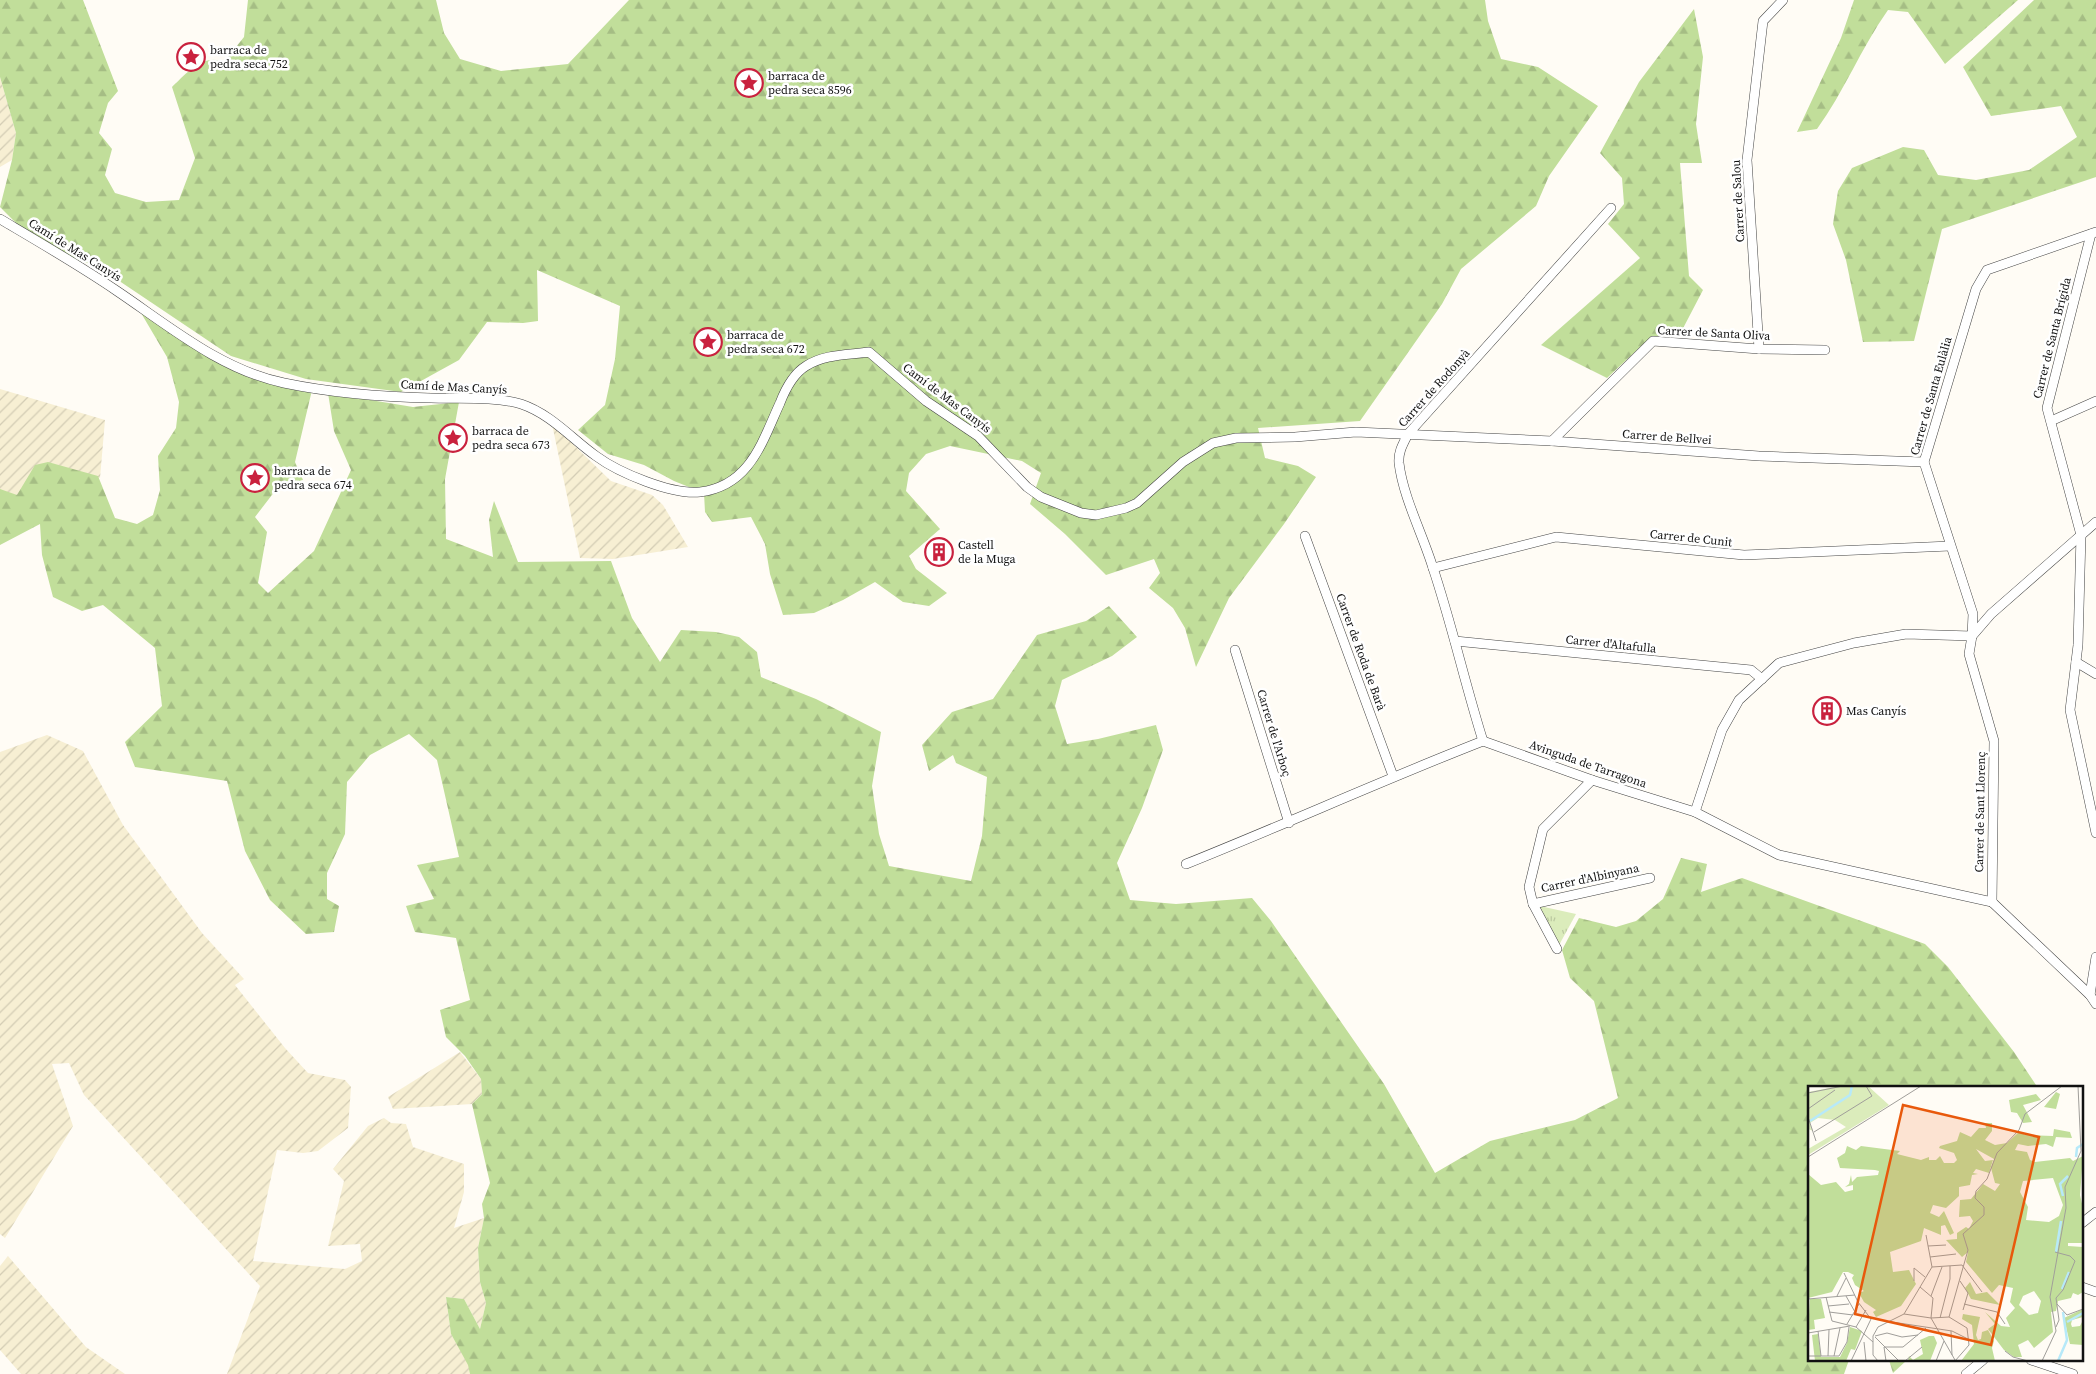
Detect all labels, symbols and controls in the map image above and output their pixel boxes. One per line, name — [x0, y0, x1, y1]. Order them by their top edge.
place icon: barraca de pedra seca 752 — [176, 42, 206, 72]
place label: barraca de pedra seca 752 — [210, 42, 288, 72]
place icon: barraca de pedra seca 8596 — [734, 68, 764, 98]
place label: barraca de pedra seca 8596 — [768, 68, 852, 98]
street label: Carrer de Salou — [1728, 159, 1748, 243]
street label: Camí de Mas Canyís — [26, 215, 124, 285]
street label: Carrer de Santa Brígida — [2029, 275, 2075, 400]
street label: Carrer de Santa Oliva — [1657, 322, 1772, 344]
place icon: barraca de pedra seca 672 — [693, 327, 723, 357]
place label: barraca de pedra seca 672 — [727, 327, 805, 357]
street label: Carrer de Santa Eulàlia — [1906, 334, 1956, 457]
street label: Carrer de Rodonyà — [1395, 345, 1474, 431]
street label: Camí de Mas Canyís — [900, 360, 994, 436]
street label: Camí de Mas Canyís — [400, 376, 508, 398]
place icon: barraca de pedra seca 673 — [438, 423, 468, 453]
place label: barraca de pedra seca 673 — [472, 423, 550, 453]
street label: Carrer de Bellvei — [1622, 426, 1713, 448]
place icon: barraca de pedra seca 674 — [240, 463, 270, 493]
place label: barraca de pedra seca 674 — [274, 463, 352, 493]
street label: Carrer de Cunit — [1649, 526, 1733, 550]
building icon: Castell de la Muga — [924, 537, 954, 567]
place label: Castell de la Muga — [958, 537, 1017, 567]
street label: Carrer de Roda de Barà — [1332, 591, 1390, 714]
street label: Carrer d'Altafulla — [1565, 631, 1658, 657]
street label: Carrer de l'Arboç — [1253, 688, 1295, 779]
building icon: Mas Canyís — [1812, 696, 1842, 726]
place label: Mas Canyís — [1846, 703, 1906, 719]
street label: Avinguda de Tarragona — [1527, 736, 1650, 792]
street label: Carrer de Sant Llorenç — [1971, 751, 1989, 873]
street label: Carrer d'Albinyana — [1540, 860, 1641, 896]
inset map — [1808, 1086, 2084, 1362]

